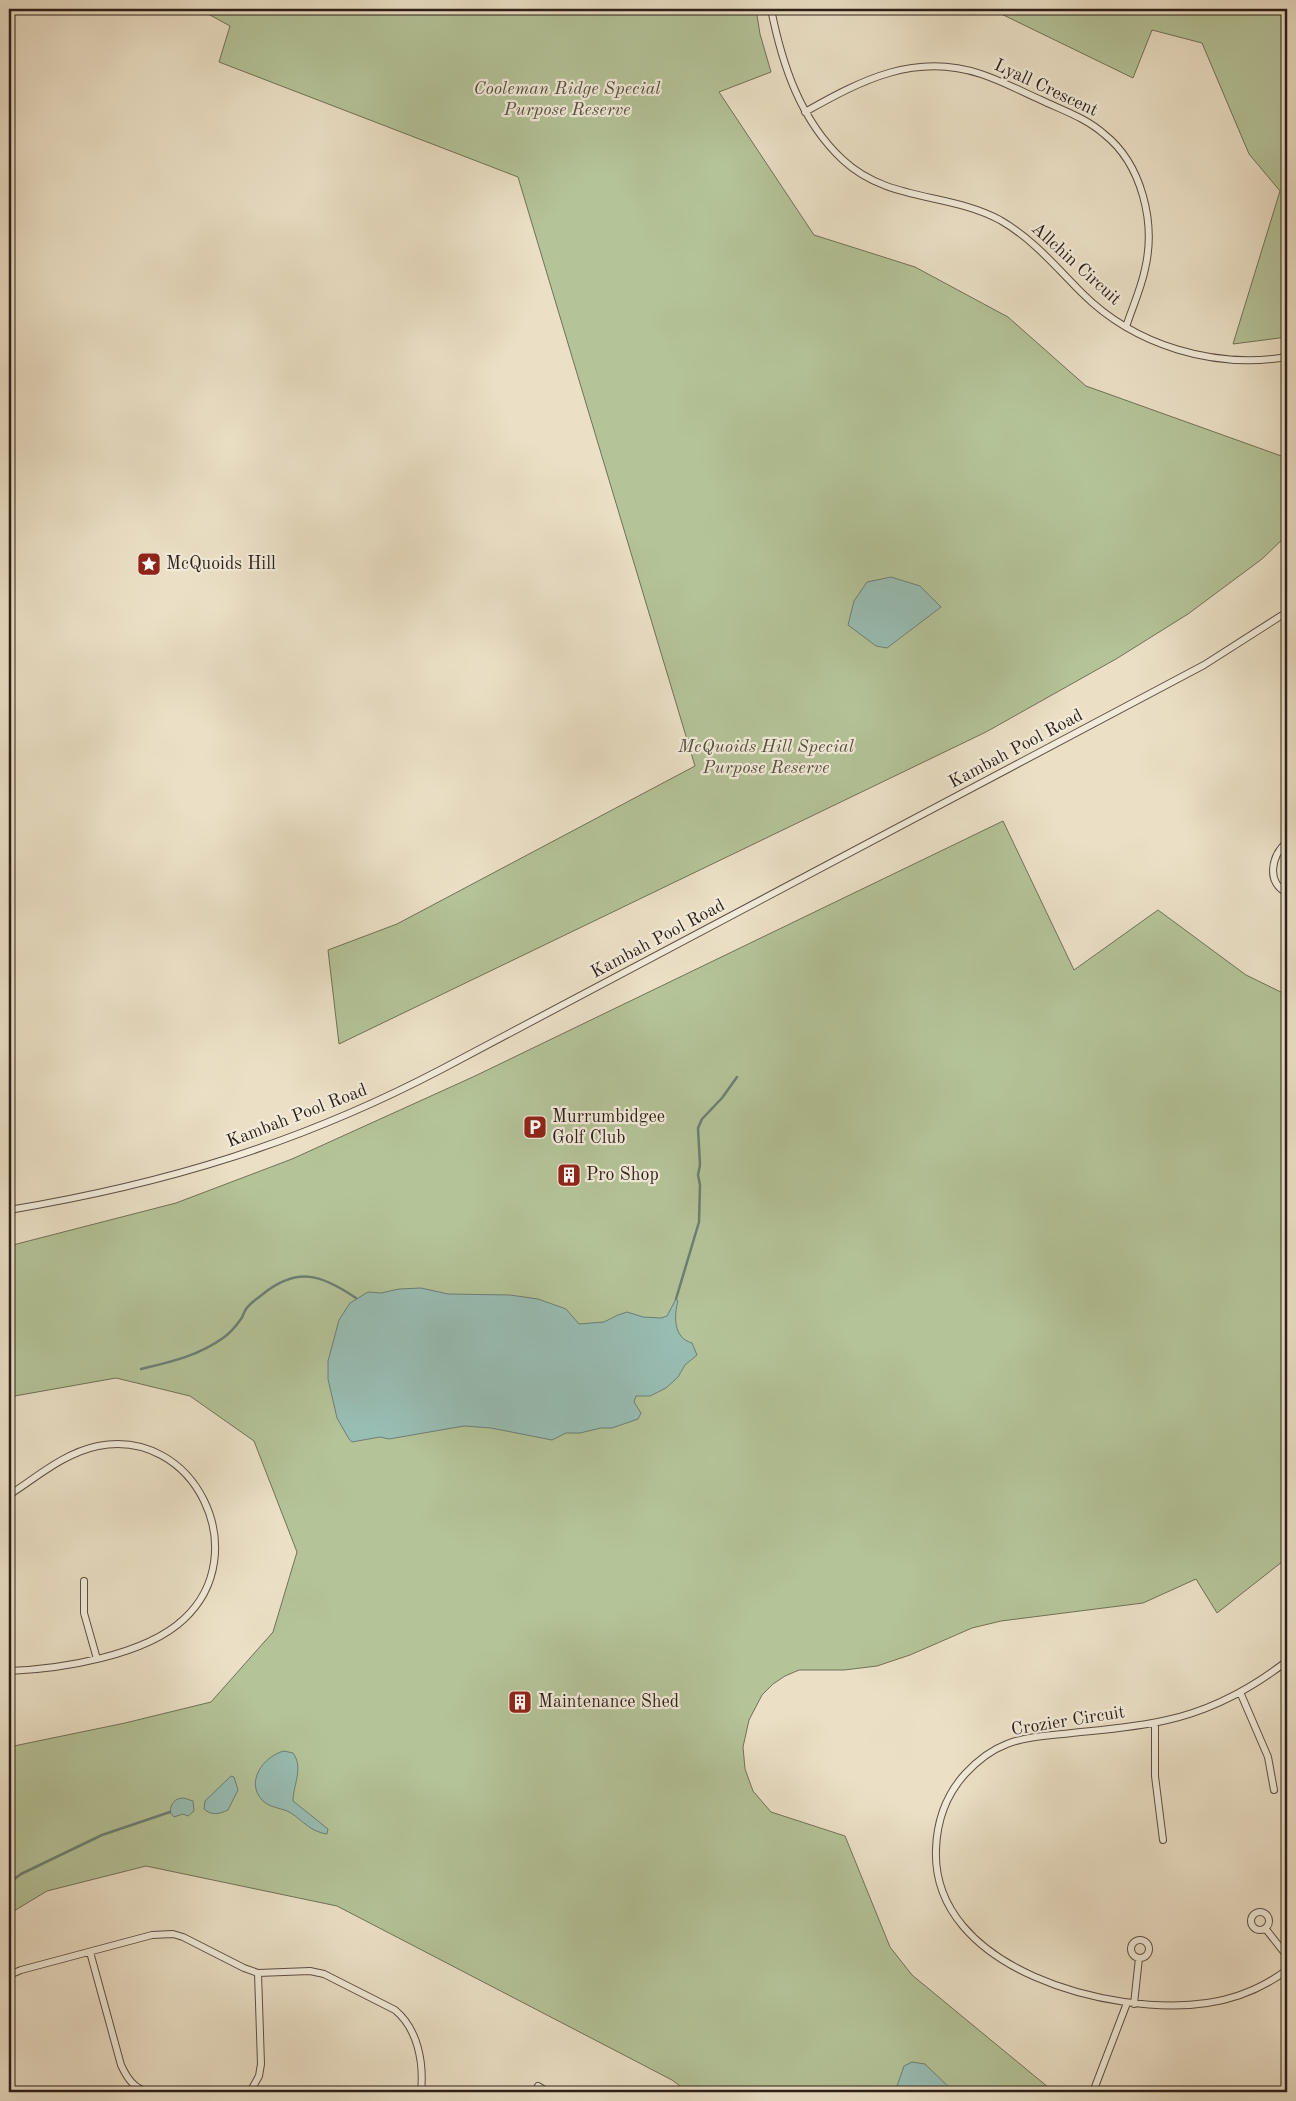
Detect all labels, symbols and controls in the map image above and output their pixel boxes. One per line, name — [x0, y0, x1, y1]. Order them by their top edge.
street label: Lyall Crescent — [991, 56, 1101, 120]
park label: Cooleman Ridge Special Purpose Reserve — [473, 80, 661, 119]
street label: Allchin Circuit — [1028, 219, 1124, 309]
place icon: McQuoids Hill — [136, 551, 162, 577]
place label: McQuoids Hill — [166, 555, 276, 573]
street label: Kambah Pool Road — [946, 706, 1086, 792]
park label: McQuoids Hill Special Purpose Reserve — [677, 738, 855, 777]
street label: Kambah Pool Road — [588, 896, 728, 982]
street label: Kambah Pool Road — [224, 1081, 370, 1151]
place label: Murrumbidgee Golf Club — [552, 1108, 665, 1147]
parking icon: Murrumbidgee Golf Club — [522, 1114, 548, 1140]
building icon: Pro Shop — [556, 1162, 582, 1188]
place label: Pro Shop — [586, 1166, 659, 1184]
building icon: Maintenance Shed — [507, 1689, 533, 1715]
place label: Maintenance Shed — [538, 1693, 679, 1711]
street label: Crozier Circuit — [1010, 1703, 1126, 1739]

